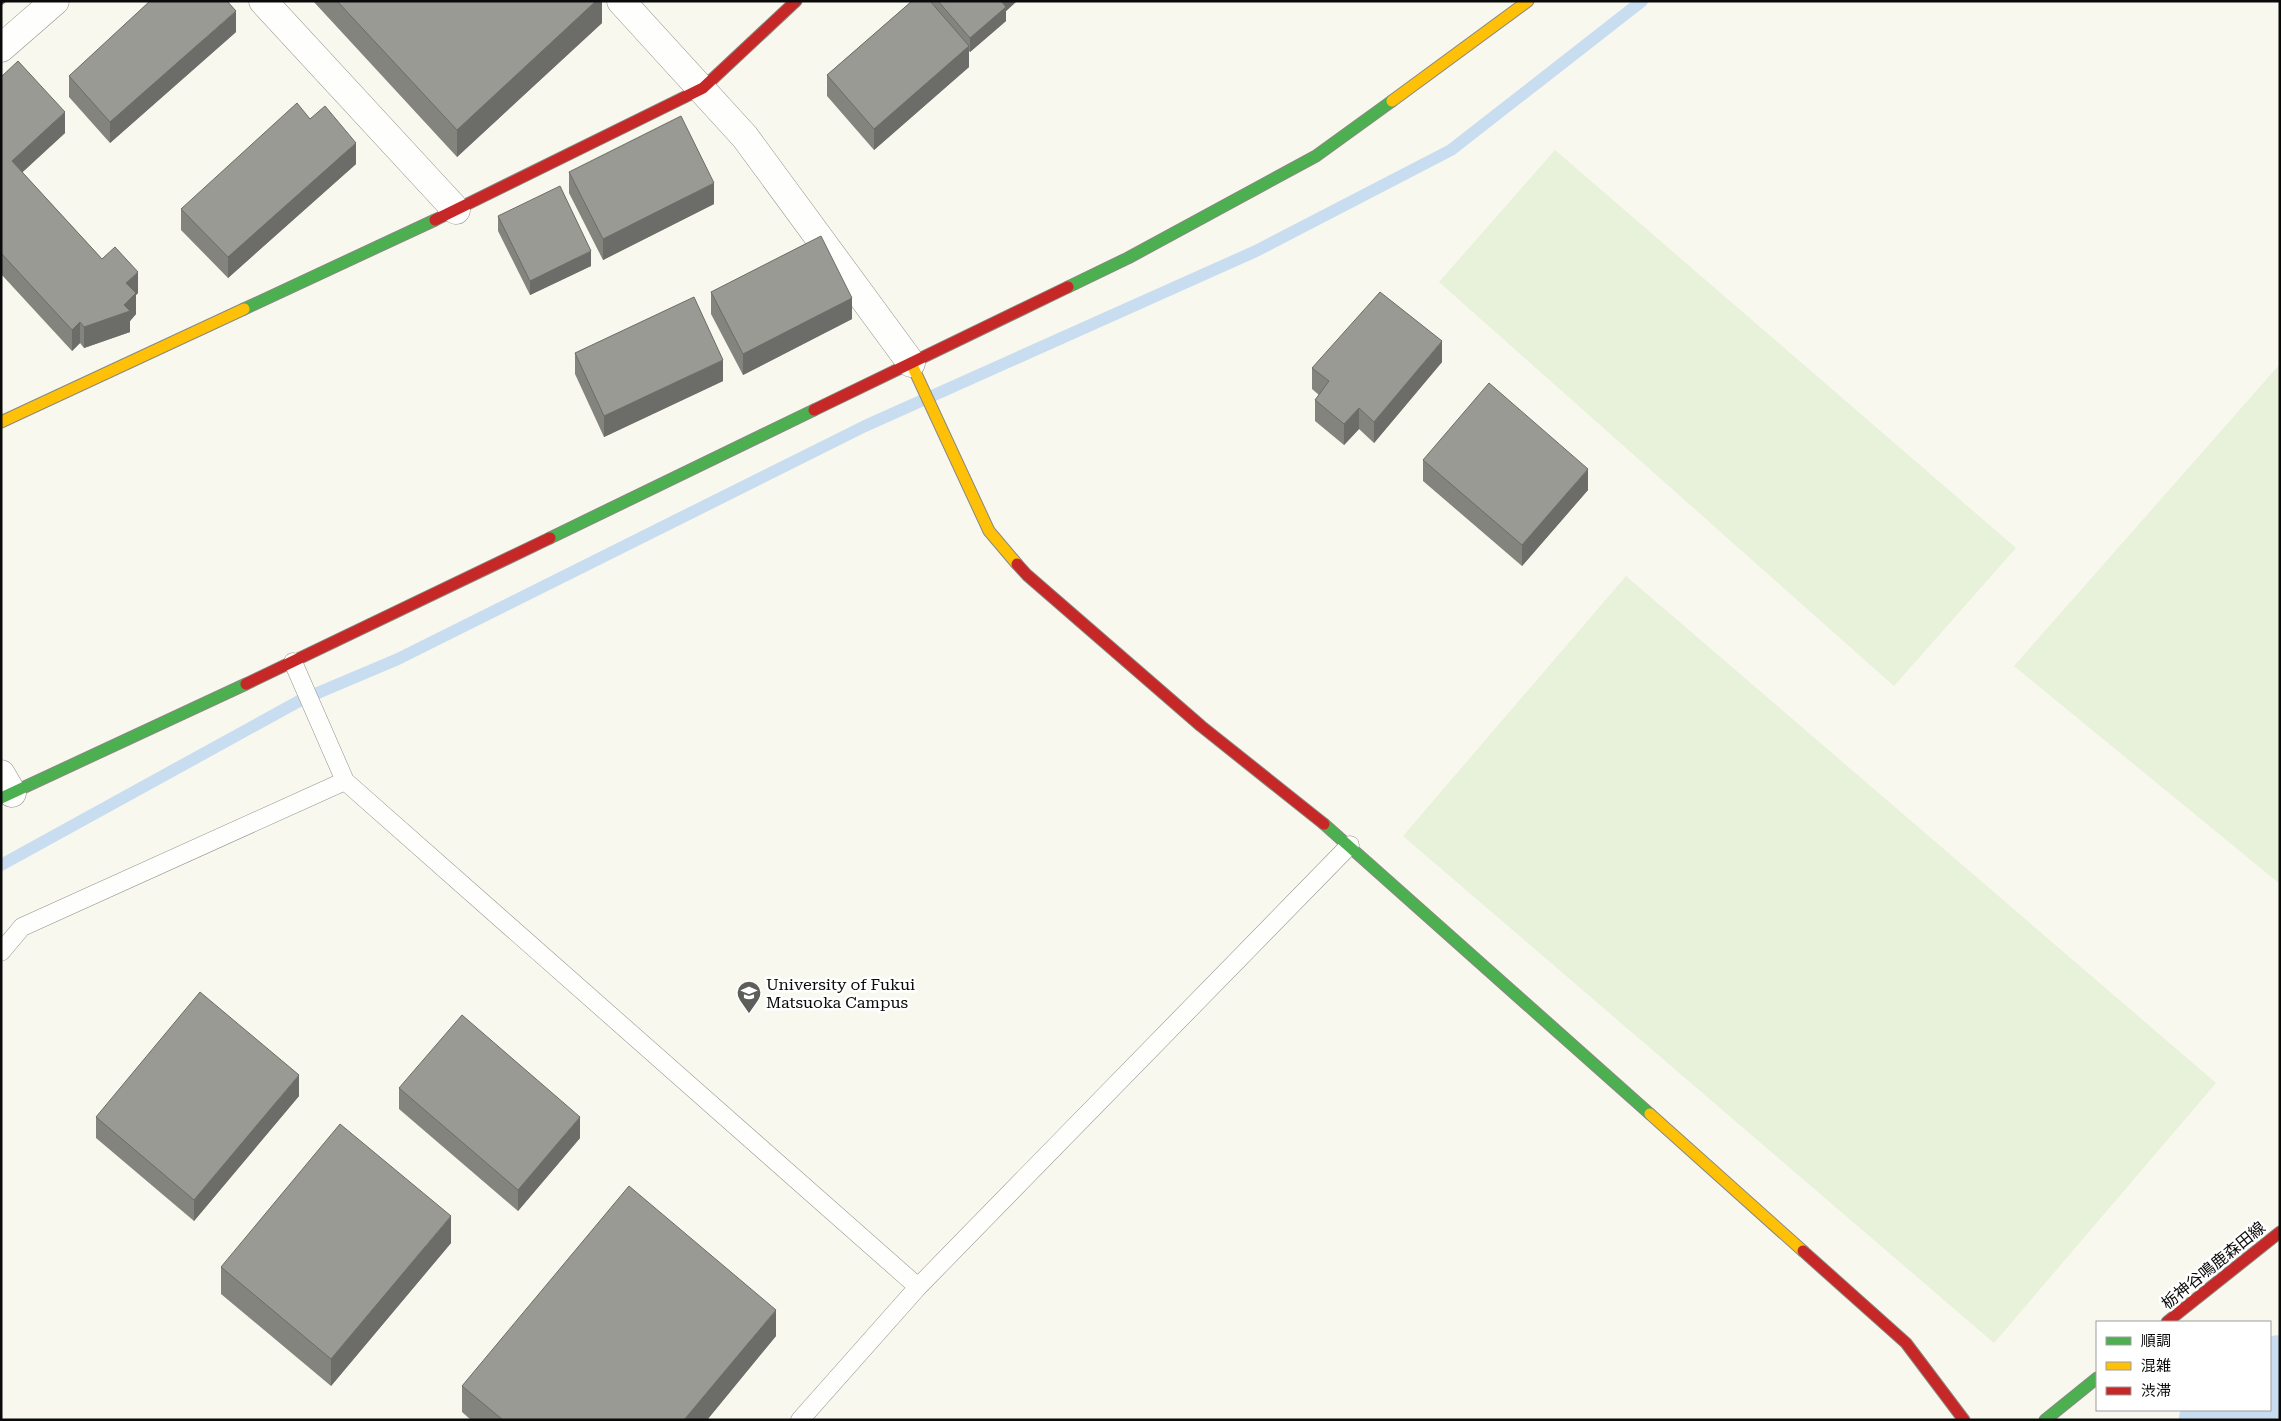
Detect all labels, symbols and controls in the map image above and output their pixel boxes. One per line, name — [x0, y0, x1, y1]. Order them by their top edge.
place label: University of Fukui Matsuoka Campus — [766, 975, 915, 1012]
school or university icon: University of Fukui Matsuoka Campus — [736, 980, 762, 1014]
street label: 栃神谷鳴鹿森田線 — [2158, 1218, 2269, 1313]
legend — [2096, 1321, 2271, 1411]
text: 順調 — [2141, 1332, 2171, 1350]
text: 混雑 — [2141, 1357, 2171, 1375]
text: 渋滞 — [2141, 1382, 2171, 1400]

